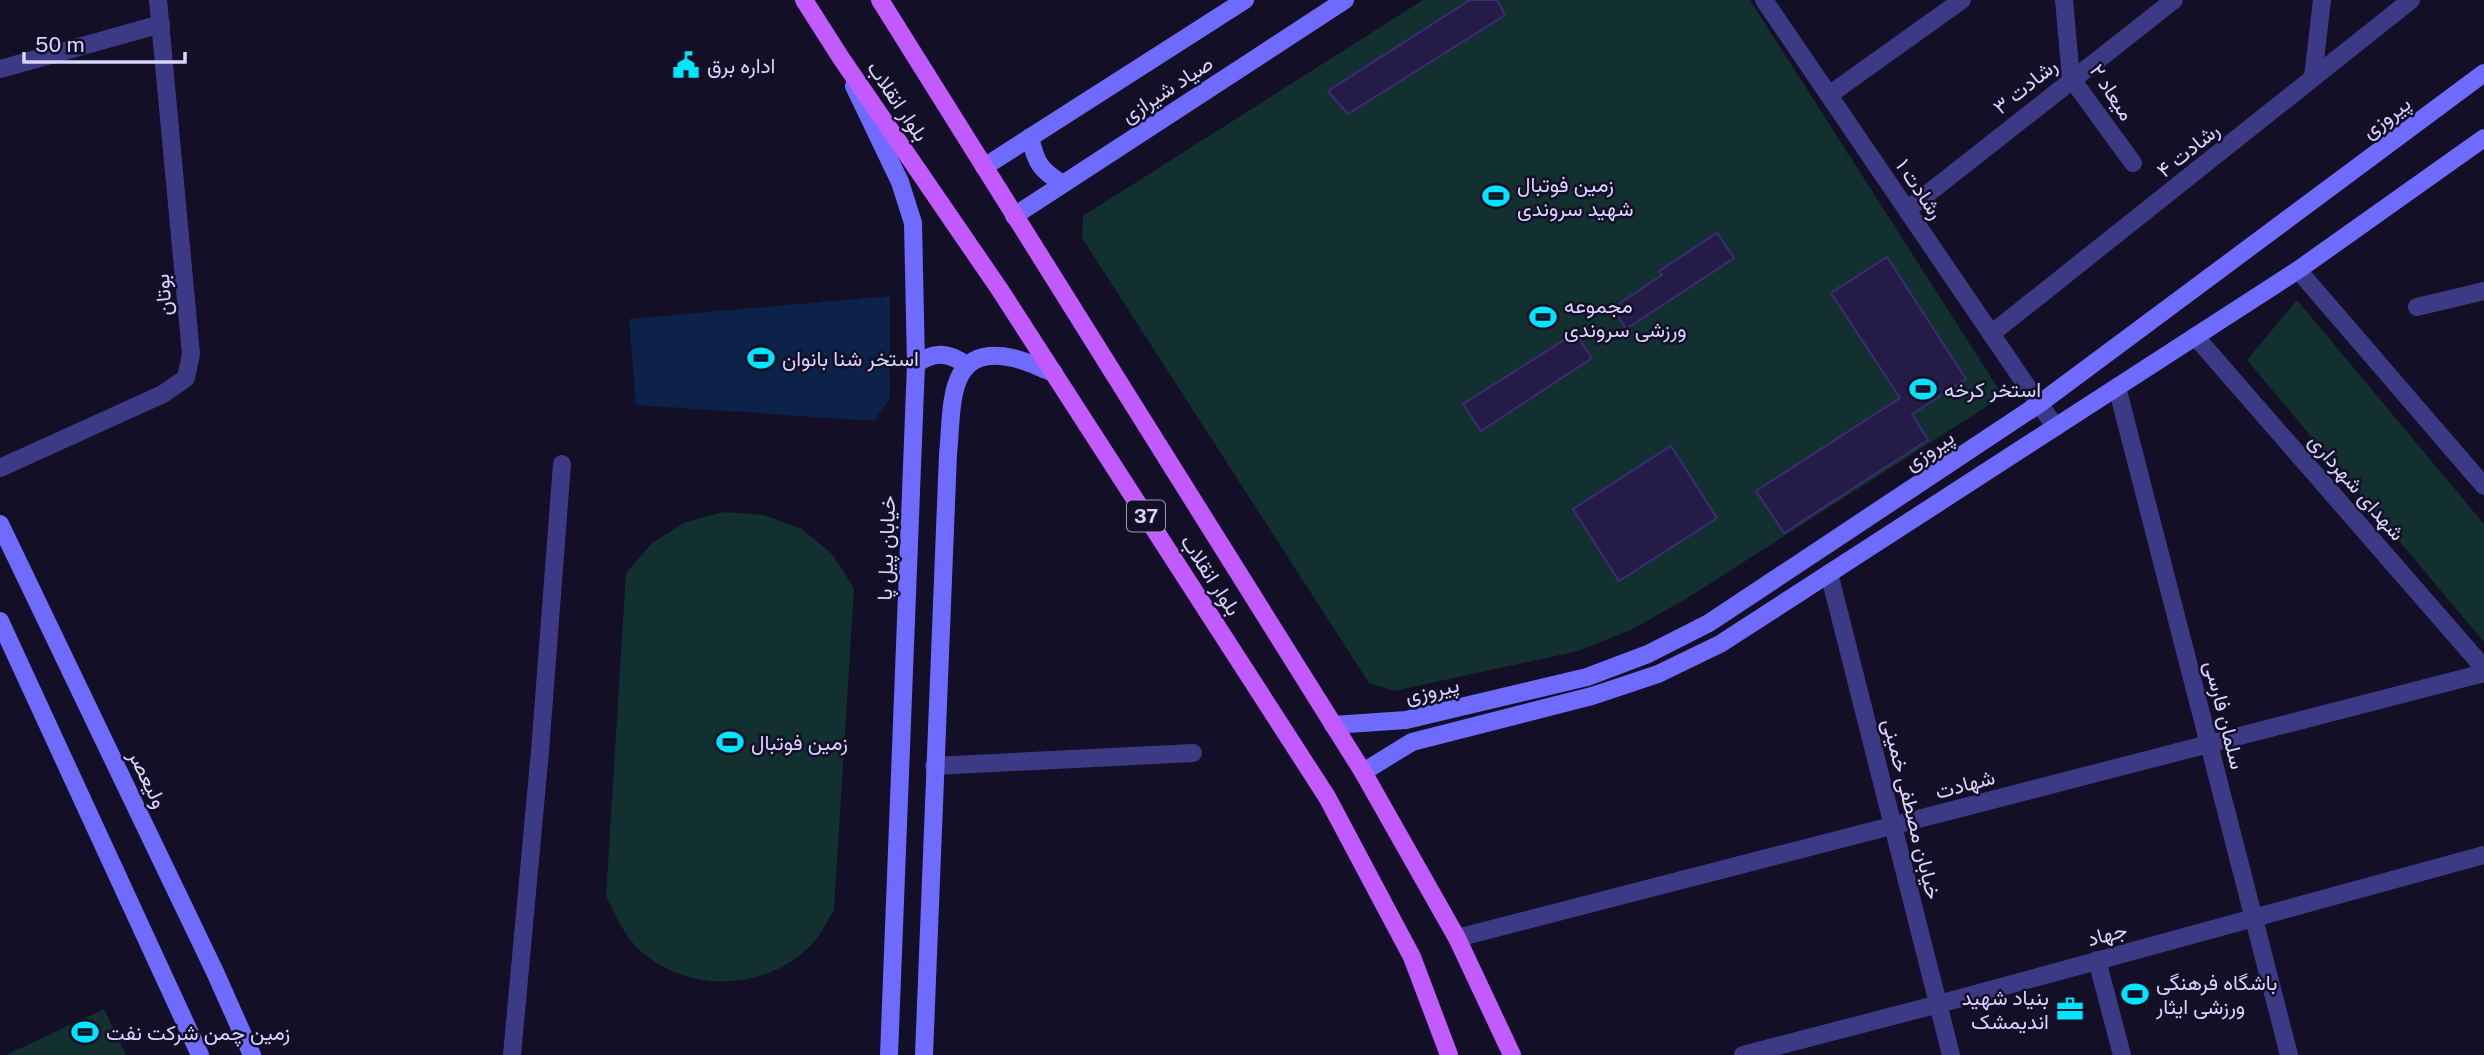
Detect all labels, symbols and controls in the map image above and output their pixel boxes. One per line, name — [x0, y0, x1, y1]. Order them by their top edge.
scale bar — [24, 21, 186, 65]
text: 50 m — [35, 32, 85, 57]
public building icon: اداره برق — [671, 50, 701, 80]
street label: صیاد شیرازی — [1116, 50, 1218, 129]
place label: اداره برق — [707, 53, 775, 79]
street label: رشادت ۳ — [1988, 53, 2063, 120]
street label: بلوار انقلاب — [861, 56, 934, 147]
street label: میعاد ۲ — [2085, 59, 2139, 125]
street label: پیروزی — [2357, 91, 2417, 145]
street label: رشادت ۴ — [2152, 117, 2225, 184]
street label: رشادت ۱ — [1890, 154, 1949, 224]
place label: زمین فوتبال شهید سروندی — [1517, 172, 1634, 222]
sports icon: زمین فوتبال شهید سروندی — [1481, 181, 1511, 211]
street label: بوتان — [149, 273, 178, 317]
place label: مجموعه ورزشی سروندی — [1564, 293, 1687, 343]
sports icon: مجموعه ورزشی سروندی — [1528, 302, 1558, 332]
sports icon: استخر شنا بانوان — [746, 343, 776, 373]
place label: استخر شنا بانوان — [782, 346, 919, 372]
sports icon: استخر کرخه — [1908, 374, 1938, 404]
place label: استخر کرخه — [1944, 377, 2041, 403]
street label: پیروزی — [1899, 424, 1960, 477]
street label: شهدای شهرداری — [2303, 428, 2410, 546]
street label: خیابان پیل پا — [872, 495, 902, 601]
road number: 37 — [1127, 500, 1165, 531]
street label: بلوار انقلاب — [1175, 530, 1246, 621]
street label: سلمان فارسی — [2198, 658, 2251, 772]
street label: پیروزی — [1403, 672, 1462, 710]
street label: خیابان مصطفی خمینی — [1877, 716, 1947, 902]
sports icon: زمین فوتبال — [715, 727, 745, 757]
place label: زمین فوتبال — [751, 730, 848, 756]
street label: ولیعصر — [122, 745, 173, 812]
street label: شهادت — [1932, 764, 1998, 805]
street label: جهاد — [2084, 917, 2130, 952]
place label: باشگاه فرهنگی ورزشی ایثار — [2155, 970, 2277, 1020]
sports icon: باشگاه فرهنگی ورزشی ایثار — [2120, 979, 2150, 1009]
place label: بنیاد شهید اندیمشک — [1962, 985, 2049, 1034]
office icon: بنیاد شهید اندیمشک — [2055, 994, 2085, 1024]
sports icon: زمین چمن شرکت نفت — [70, 1017, 100, 1047]
place label: زمین چمن شرکت نفت — [106, 1020, 290, 1047]

